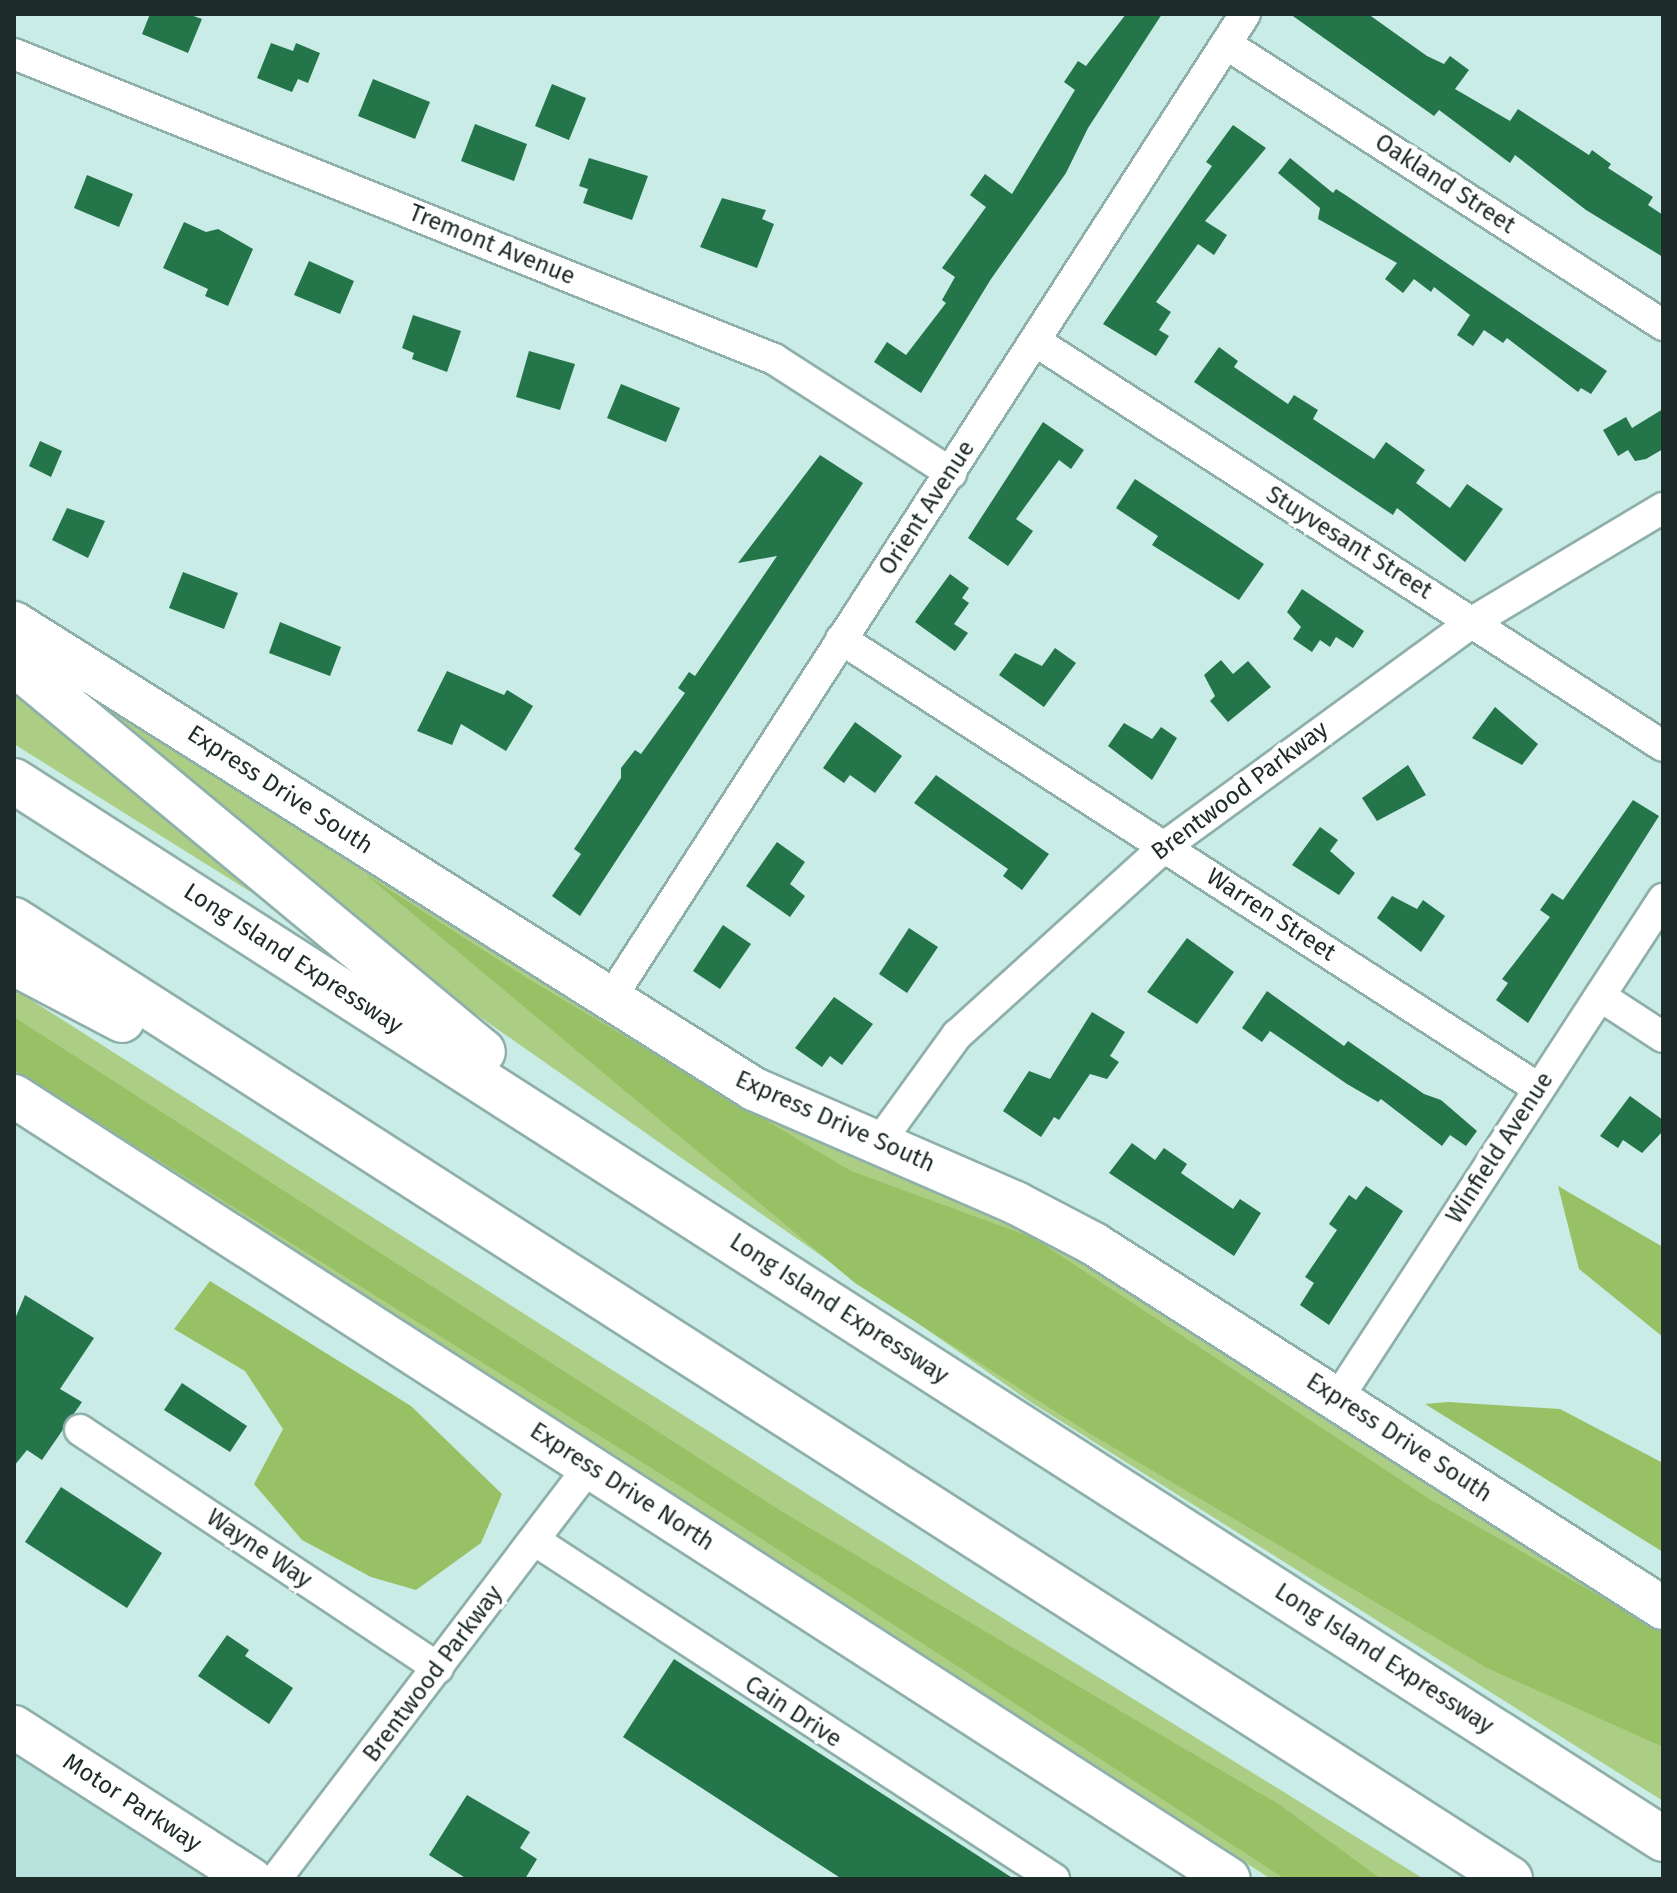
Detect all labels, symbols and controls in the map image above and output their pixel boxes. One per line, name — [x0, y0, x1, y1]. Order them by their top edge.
street label: Oakland Street — [1369, 128, 1521, 240]
street label: Tremont Avenue — [405, 199, 579, 291]
street label: Orient Avenue — [873, 435, 981, 581]
street label: Stuyvesant Street — [1261, 480, 1437, 606]
street label: Brentwood Parkway — [1146, 715, 1334, 867]
street label: Express Drive South — [182, 719, 378, 861]
street label: Warren Street — [1201, 862, 1341, 968]
street label: Long Island Expressway — [178, 877, 408, 1041]
street label: Express Drive South — [731, 1065, 939, 1179]
street label: Winfield Avenue — [1440, 1067, 1560, 1229]
street label: Long Island Expressway — [724, 1227, 954, 1391]
street label: Express Drive South — [1301, 1367, 1497, 1509]
street label: Express Drive North — [524, 1417, 720, 1557]
street label: Wayne Way — [201, 1503, 317, 1595]
street label: Long Island Expressway — [1269, 1577, 1499, 1741]
street label: Brentwood Parkway — [357, 1580, 509, 1768]
street label: Cain Drive — [739, 1670, 847, 1754]
street label: Motor Parkway — [57, 1748, 207, 1858]

